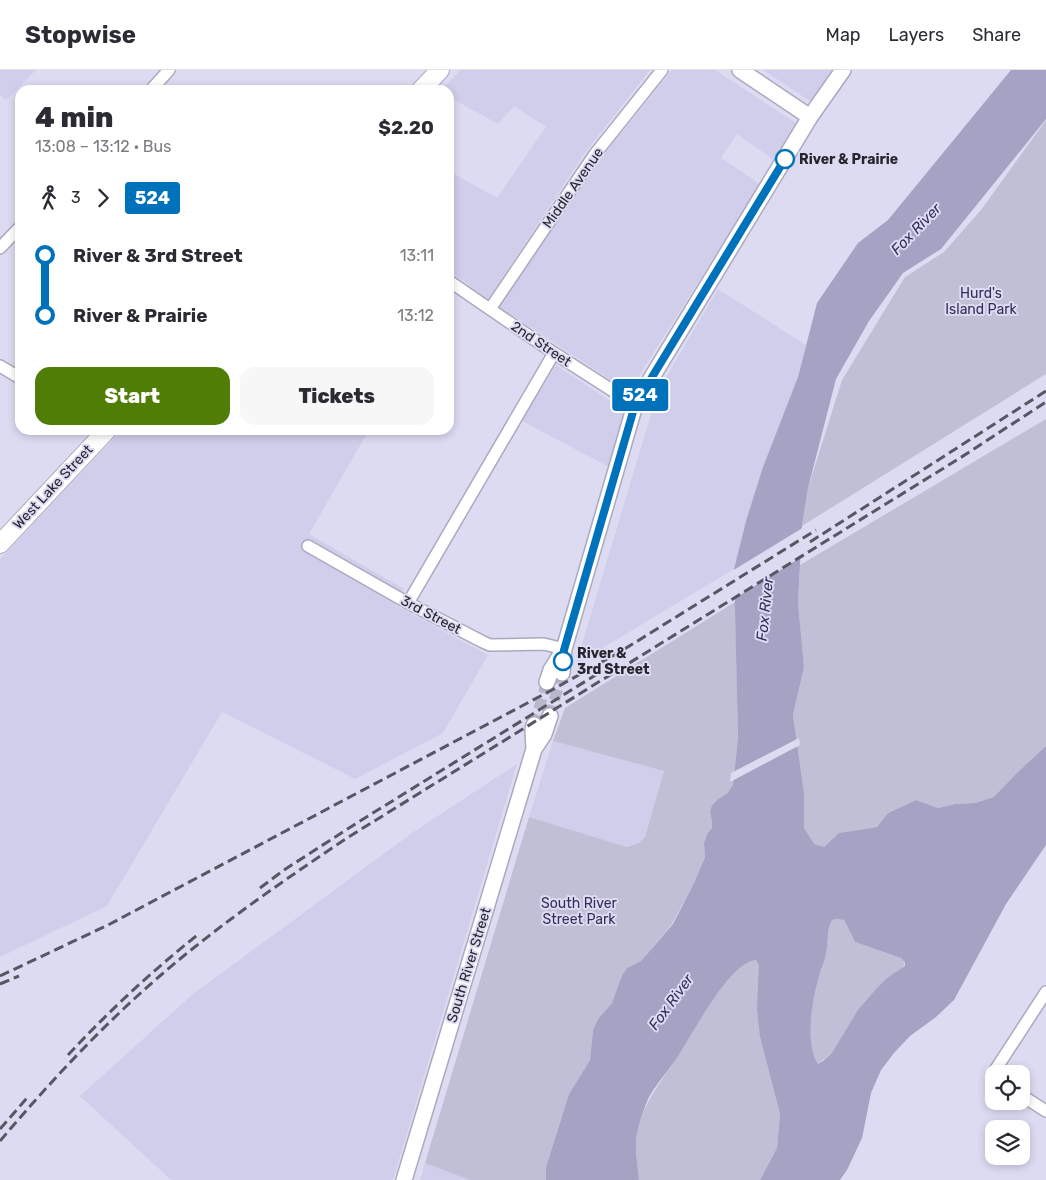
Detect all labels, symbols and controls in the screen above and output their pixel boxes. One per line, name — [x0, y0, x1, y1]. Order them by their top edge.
text: Stopwise — [25, 21, 136, 49]
text: Map — [826, 24, 861, 46]
text: Layers — [889, 24, 944, 46]
text: Share — [972, 24, 1021, 46]
text: 4 min — [35, 101, 113, 134]
text: $2.20 — [378, 116, 434, 139]
text: 13:08 – 13:12 · Bus — [35, 137, 171, 156]
street label: Middle Avenue — [539, 144, 607, 232]
marker: River & Prairie — [775, 149, 795, 169]
place label: River & Prairie — [799, 151, 898, 168]
icon: walk — [35, 184, 63, 212]
icon: forward — [89, 184, 117, 212]
text: 524 — [135, 187, 170, 209]
text: 3 — [71, 188, 81, 207]
water label: Fox River — [887, 199, 946, 258]
text: River & 3rd Street — [73, 244, 243, 267]
text: 13:11 — [400, 246, 434, 265]
park label: Hurd's Island Park — [945, 285, 1018, 318]
text: River & Prairie — [73, 304, 208, 327]
text: 13:12 — [397, 306, 434, 325]
street label: 2nd Street — [508, 318, 575, 371]
button: Start — [35, 367, 230, 425]
button: Tickets — [240, 367, 434, 425]
line badge: 524 — [611, 379, 669, 411]
text: 524 — [622, 384, 658, 406]
street label: West Lake Street — [10, 441, 97, 533]
water label: Fox River — [753, 575, 777, 642]
street label: 3rd Street — [398, 592, 465, 638]
place label: River & 3rd Street — [577, 645, 650, 678]
marker: River & 3rd Street — [553, 651, 573, 671]
park label: South River Street Park — [541, 895, 618, 928]
street label: South River Street — [443, 905, 495, 1025]
water label: Fox River — [645, 970, 698, 1033]
map controls — [985, 1065, 1030, 1165]
button: locate — [985, 1065, 1030, 1110]
button: layers — [985, 1120, 1030, 1165]

